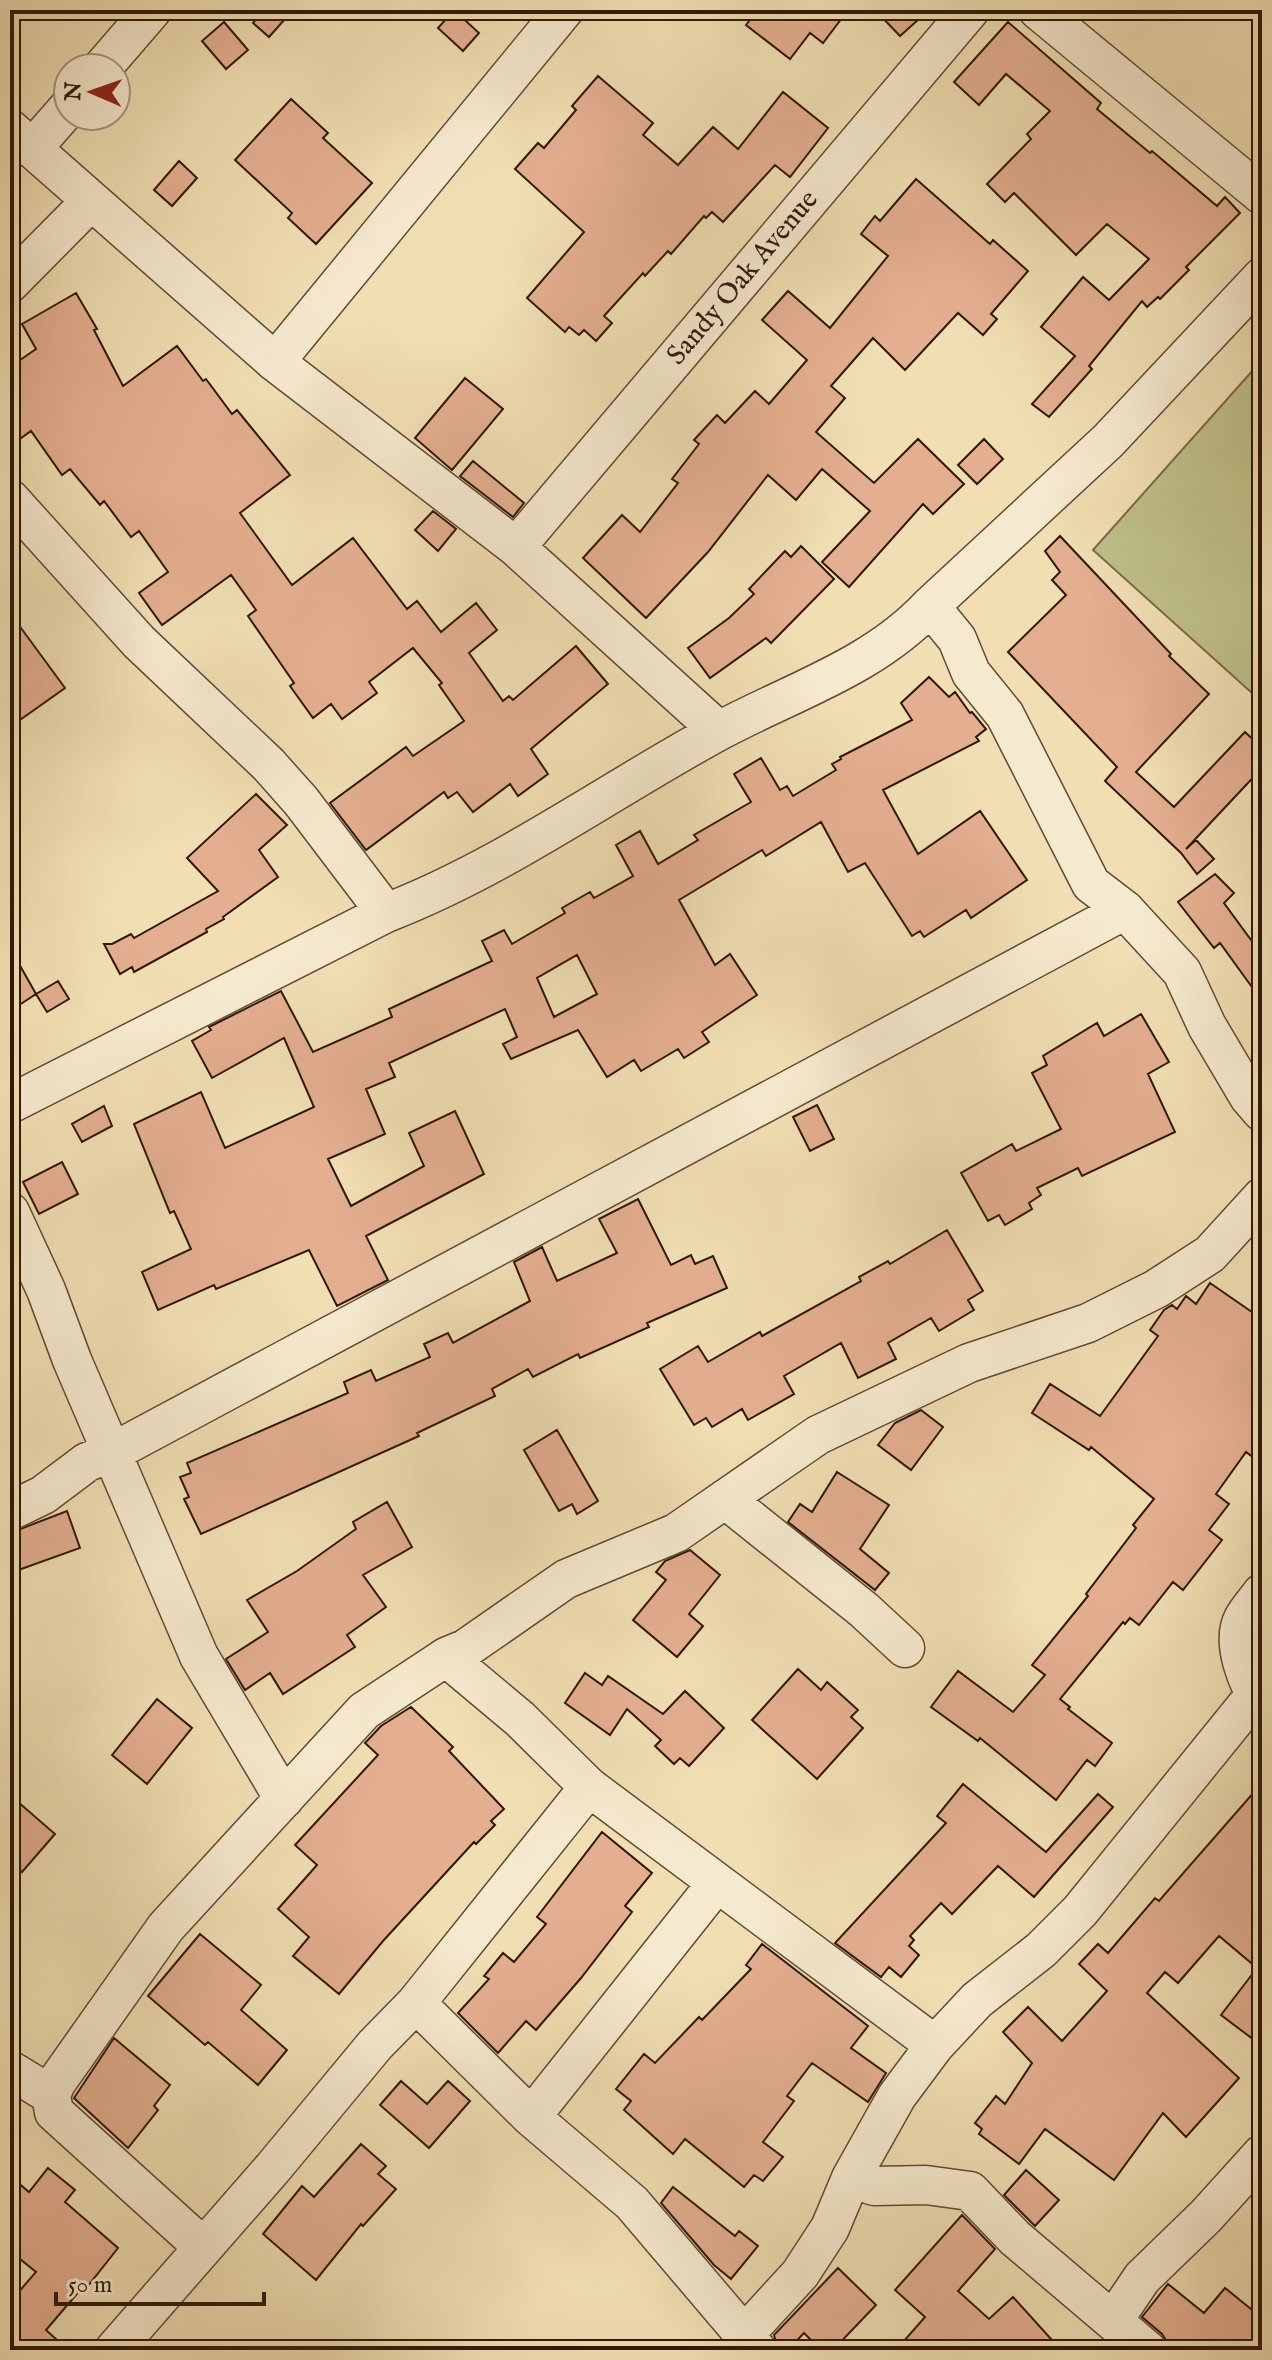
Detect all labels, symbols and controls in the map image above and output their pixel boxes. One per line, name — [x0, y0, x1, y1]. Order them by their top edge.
north arrow — [52, 52, 132, 132]
text: N — [60, 81, 88, 102]
street label: Sandy Oak Avenue — [660, 183, 827, 373]
scale bar — [56, 2256, 264, 2306]
text: 50 m — [68, 2270, 112, 2301]

